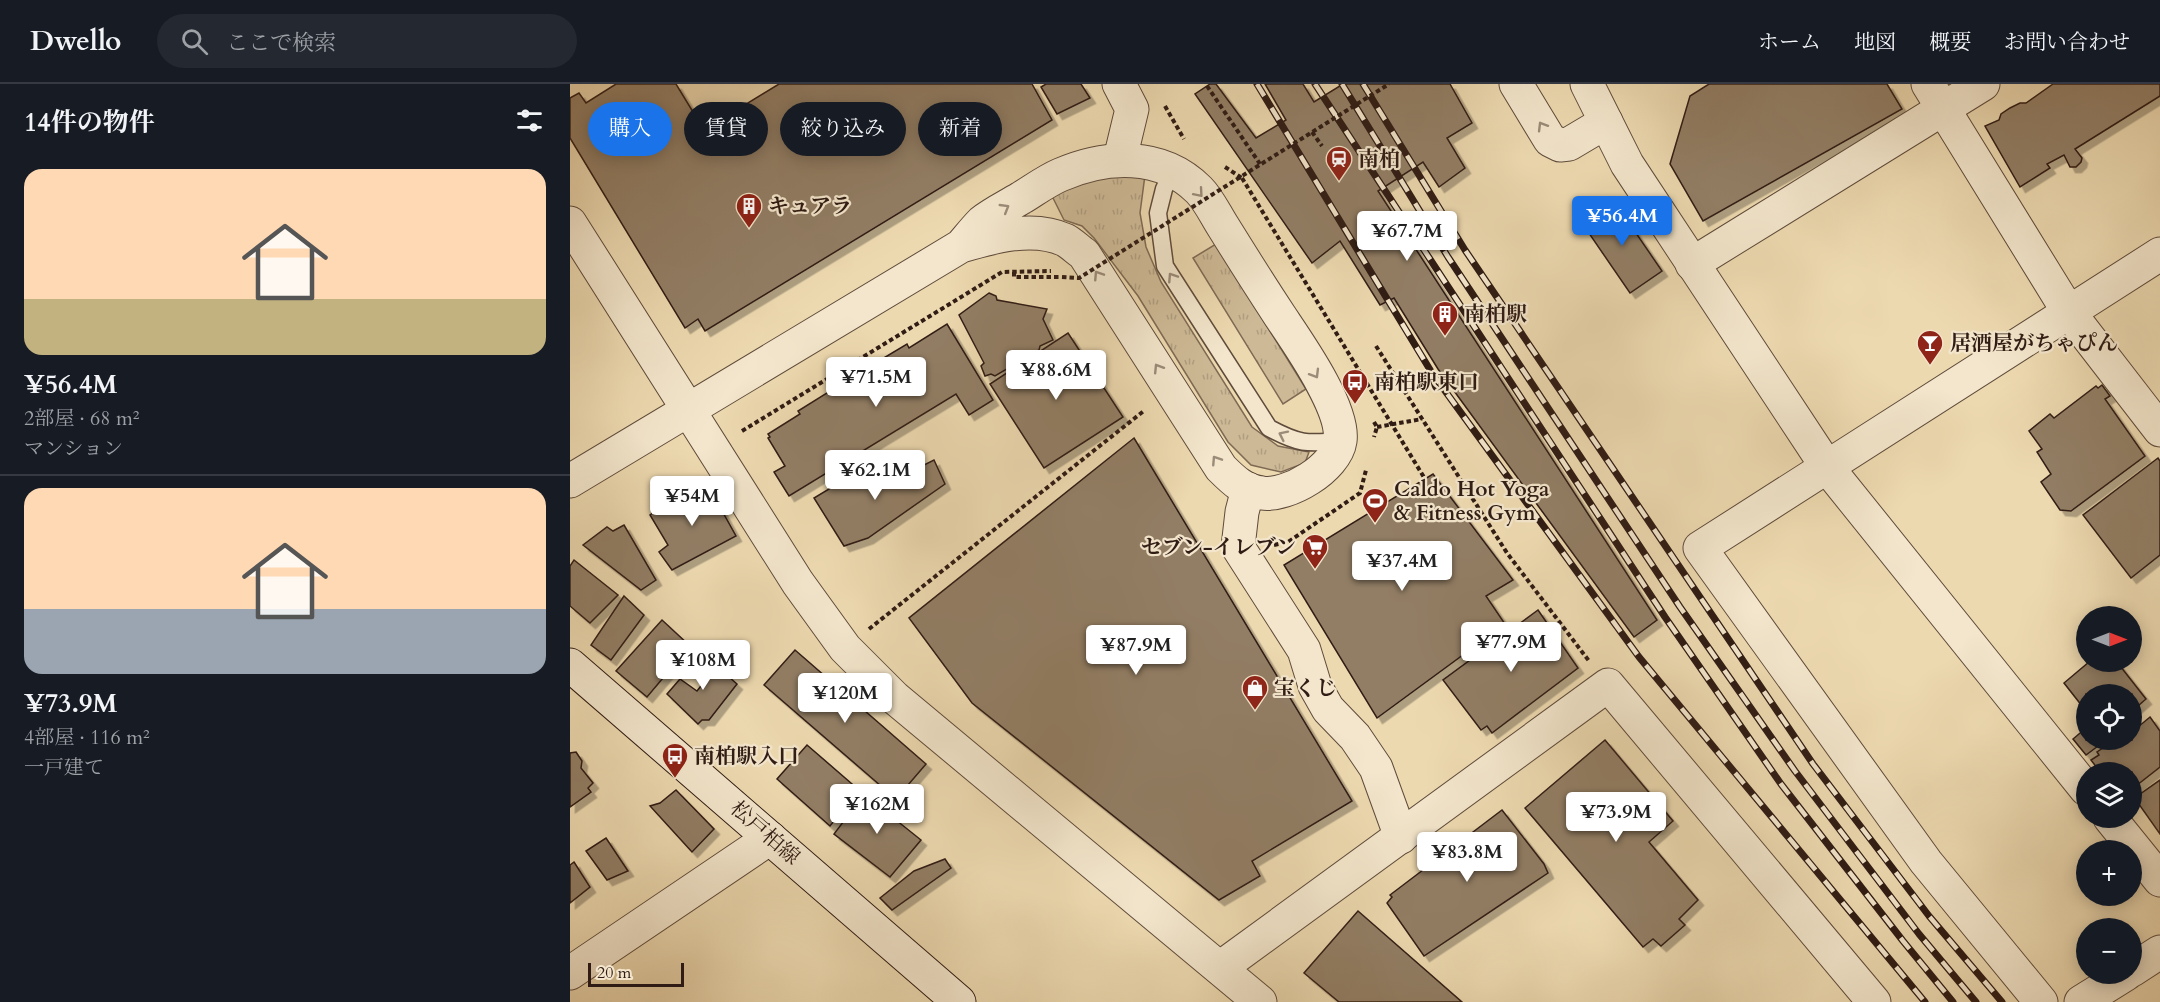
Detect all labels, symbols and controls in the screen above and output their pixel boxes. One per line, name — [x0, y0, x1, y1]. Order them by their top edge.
search box — [157, 14, 577, 68]
text: Dwello — [30, 22, 121, 60]
icon: search — [178, 25, 211, 58]
text: ここで検索 — [226, 28, 336, 58]
text: ホーム — [1758, 28, 1821, 57]
text: 地図 — [1854, 28, 1896, 57]
text: 概要 — [1929, 28, 1971, 57]
text: お問い合わせ — [2004, 28, 2130, 57]
chip: 購入 — [588, 102, 672, 156]
chip: 賃貸 — [684, 102, 768, 156]
chip: 絞り込み — [780, 102, 906, 156]
chip: 新着 — [918, 102, 1002, 156]
icon: filters — [513, 104, 546, 137]
text: 14件の物件 — [24, 105, 155, 140]
one-way arrow — [1537, 122, 1549, 132]
station icon: 南柏 — [1324, 144, 1354, 182]
place label: 南柏 — [1358, 145, 1400, 174]
one-way arrow — [1192, 186, 1203, 197]
building icon: キュアラ — [734, 191, 764, 229]
place label: キュアラ — [768, 192, 852, 221]
pin: ¥56.4M — [1573, 196, 1671, 247]
text: ¥56.4M — [1586, 202, 1658, 229]
one-way arrow — [999, 203, 1009, 215]
icon: home — [231, 208, 339, 316]
pin: ¥67.7M — [1358, 211, 1456, 262]
text: ¥67.7M — [1371, 217, 1443, 244]
one-way arrow — [1094, 270, 1105, 281]
one-way arrow — [1169, 273, 1180, 284]
building icon: 南柏駅 — [1430, 299, 1460, 337]
place label: 南柏駅 — [1464, 300, 1527, 329]
bar icon: 居酒屋がちゃぴん — [1915, 328, 1945, 366]
place label: 居酒屋がちゃぴん — [1950, 329, 2118, 358]
pin: ¥88.6M — [1007, 350, 1105, 401]
text: ¥88.6M — [1020, 356, 1092, 383]
pin: ¥71.5M — [827, 357, 925, 408]
text: ¥71.5M — [840, 363, 912, 390]
one-way arrow — [1153, 364, 1165, 374]
text: ¥56.4M — [24, 367, 117, 402]
bus stop icon: 南柏駅東口 — [1340, 367, 1370, 405]
one-way arrow — [1308, 368, 1320, 378]
place label: 南柏駅東口 — [1374, 368, 1479, 397]
text: 2部屋 · 68 m² — [24, 405, 140, 432]
one-way arrow — [1278, 431, 1289, 443]
text: マンション — [24, 435, 123, 462]
pin: ¥62.1M — [826, 450, 924, 501]
text: ¥62.1M — [839, 456, 911, 483]
one-way arrow — [1212, 456, 1223, 467]
place label: Caldo Hot Yoga & Fitness Gym — [1394, 475, 1550, 528]
pin: ¥54M — [656, 476, 728, 527]
text: ¥54M — [664, 482, 720, 509]
sports icon: Caldo Hot Yoga & Fitness Gym — [1360, 486, 1390, 524]
icon: home — [231, 527, 339, 635]
supermarket icon: セブン-イレブン — [1300, 532, 1330, 570]
place label: セブン-イレブン — [1141, 533, 1296, 562]
pin: ¥37.4M — [1353, 541, 1451, 592]
text: ¥37.4M — [1366, 547, 1438, 574]
north arrow — [2076, 606, 2142, 672]
map controls — [2076, 606, 2142, 984]
pin: ¥77.9M — [1462, 622, 1560, 673]
pin: ¥87.9M — [1087, 625, 1185, 676]
text: ¥77.9M — [1475, 628, 1547, 655]
text: ¥87.9M — [1100, 631, 1172, 658]
pin: ¥108M — [661, 640, 745, 691]
text: ¥108M — [670, 646, 736, 673]
pin: ¥120M — [803, 673, 887, 724]
shop icon: 宝くじ — [1240, 673, 1270, 711]
place label: 宝くじ — [1274, 674, 1337, 703]
text: ¥120M — [812, 679, 878, 706]
button: locate — [2076, 684, 2142, 750]
text: ¥73.9M — [24, 686, 117, 721]
text: 4部屋 · 116 m² — [24, 724, 150, 751]
bus stop icon: 南柏駅入口 — [660, 741, 690, 779]
place label: 南柏駅入口 — [694, 742, 799, 771]
text: 一戸建て — [24, 754, 104, 781]
button: layers — [2076, 762, 2142, 828]
pin: ¥162M — [835, 784, 919, 835]
text: ¥162M — [844, 790, 910, 817]
pin: ¥73.9M — [1567, 792, 1665, 843]
street label: 松戸柏線 — [724, 795, 806, 871]
text: ¥73.9M — [1580, 798, 1652, 825]
pin: ¥83.8M — [1418, 832, 1516, 883]
text: ¥83.8M — [1431, 838, 1503, 865]
button: + — [2076, 840, 2142, 906]
button: − — [2076, 918, 2142, 984]
scale bar — [588, 960, 684, 988]
text: 20 m — [597, 962, 631, 984]

